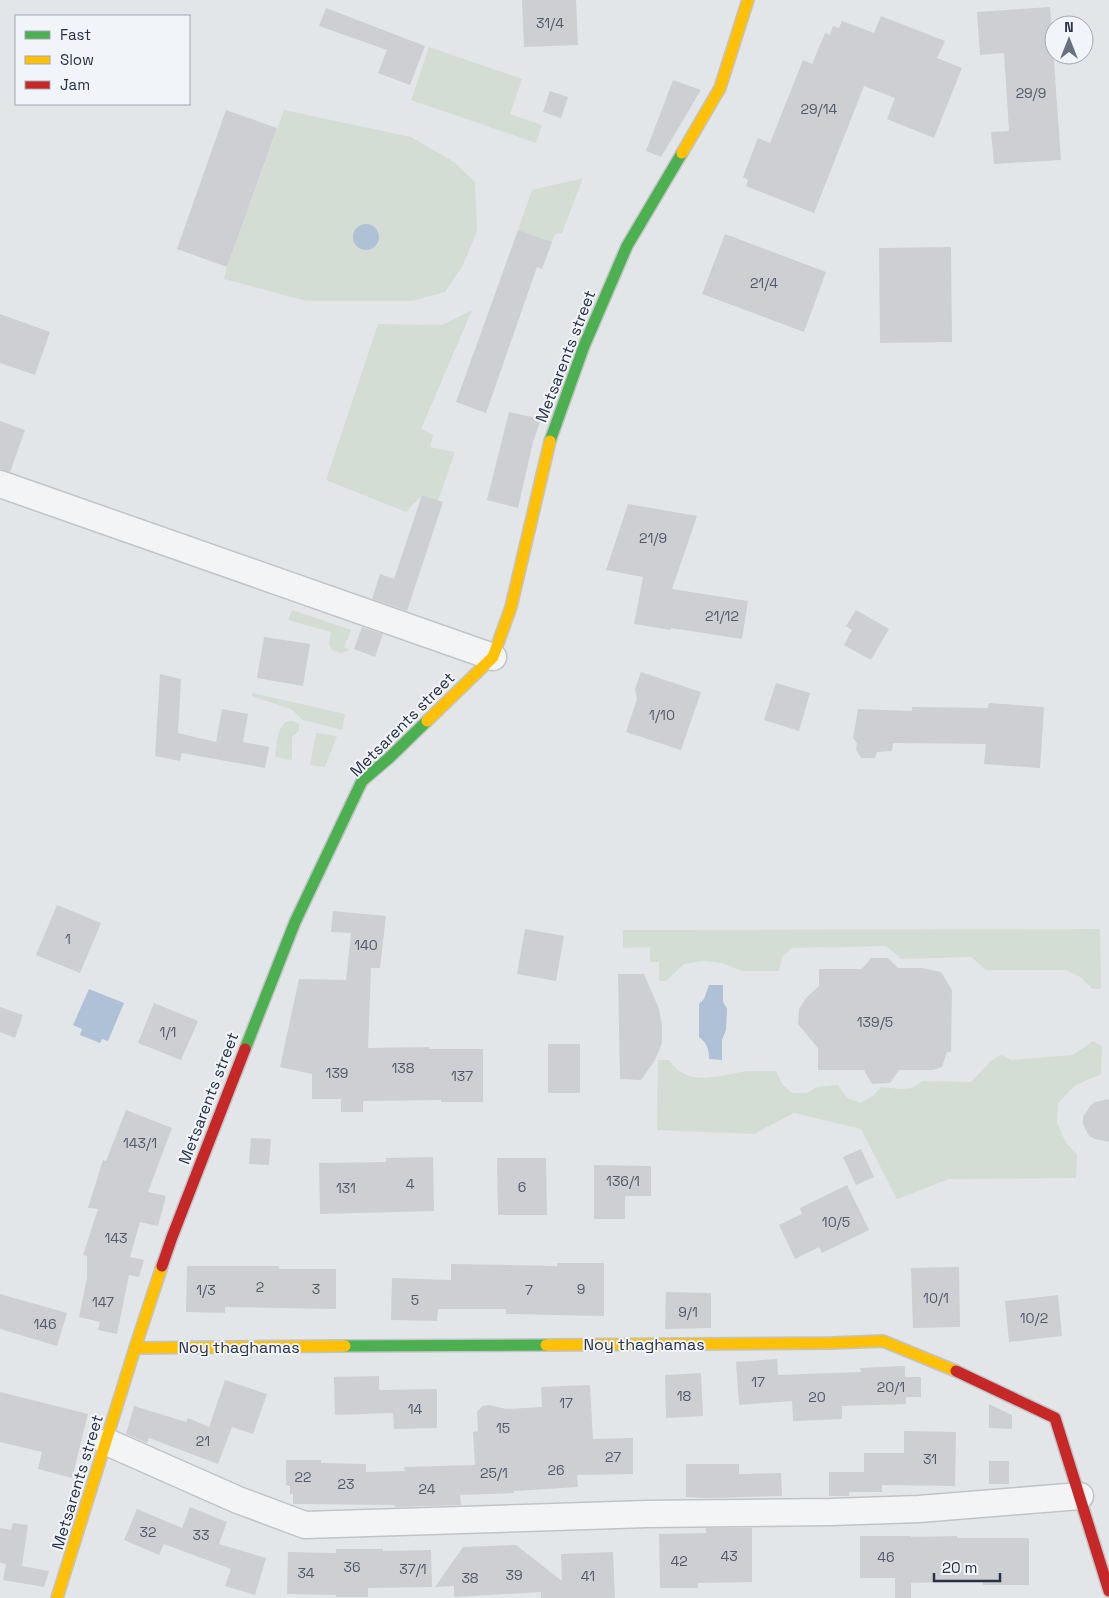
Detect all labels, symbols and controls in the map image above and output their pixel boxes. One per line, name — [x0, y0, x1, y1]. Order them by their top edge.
house number: 31/4 — [536, 14, 564, 32]
legend — [15, 15, 190, 105]
north arrow — [1044, 15, 1094, 65]
text: N — [1064, 18, 1074, 36]
text: Fast — [60, 25, 91, 44]
text: Slow — [60, 50, 94, 69]
text: Jam — [60, 75, 90, 94]
house number: 29/9 — [1016, 84, 1046, 102]
house number: 29/14 — [801, 100, 838, 118]
house number: 21/4 — [750, 274, 778, 292]
street label: Metsarents street — [531, 287, 600, 425]
house number: 21/9 — [639, 529, 667, 547]
house number: 21/12 — [705, 607, 739, 625]
street label: Metsarents street — [345, 667, 459, 781]
house number: 1/10 — [649, 706, 675, 724]
house number: 1 — [65, 930, 71, 948]
house number: 140 — [354, 936, 378, 954]
house number: 139/5 — [857, 1013, 893, 1031]
house number: 1/1 — [160, 1023, 176, 1041]
street label: Metsarents street — [174, 1029, 243, 1167]
house number: 138 — [391, 1059, 415, 1077]
house number: 139 — [326, 1064, 348, 1082]
house number: 137 — [451, 1067, 473, 1085]
house number: 143/1 — [123, 1134, 157, 1152]
house number: 136/1 — [606, 1172, 640, 1190]
house number: 4 — [406, 1175, 415, 1193]
house number: 6 — [518, 1178, 526, 1196]
house number: 131 — [336, 1179, 356, 1197]
house number: 10/5 — [822, 1213, 850, 1231]
house number: 143 — [104, 1229, 128, 1247]
house number: 2 — [256, 1278, 264, 1296]
house number: 3 — [312, 1280, 320, 1298]
house number: 9 — [577, 1280, 585, 1298]
house number: 1/3 — [196, 1281, 216, 1299]
house number: 7 — [525, 1281, 533, 1299]
house number: 10/1 — [923, 1289, 949, 1307]
house number: 5 — [411, 1291, 419, 1309]
house number: 147 — [92, 1293, 114, 1311]
house number: 9/1 — [678, 1303, 698, 1321]
house number: 10/2 — [1020, 1309, 1048, 1327]
house number: 146 — [33, 1315, 57, 1333]
street label: Noy thaghamas — [583, 1334, 705, 1355]
street label: Noy thaghamas — [178, 1337, 300, 1358]
house number: 17 — [751, 1373, 765, 1391]
house number: 20/1 — [877, 1378, 905, 1396]
house number: 18 — [677, 1387, 692, 1405]
house number: 20 — [808, 1388, 826, 1406]
house number: 17 — [559, 1394, 573, 1412]
house number: 14 — [408, 1400, 423, 1418]
street label: Metsarents street — [47, 1412, 108, 1552]
house number: 15 — [496, 1419, 510, 1437]
house number: 21 — [196, 1432, 210, 1450]
house number: 27 — [605, 1448, 621, 1466]
house number: 31 — [923, 1450, 937, 1468]
house number: 26 — [547, 1461, 565, 1479]
house number: 25/1 — [480, 1464, 508, 1482]
house number: 22 — [295, 1468, 311, 1486]
house number: 23 — [338, 1475, 354, 1493]
house number: 24 — [419, 1480, 436, 1498]
house number: 32 — [140, 1523, 156, 1541]
house number: 33 — [193, 1526, 209, 1544]
house number: 43 — [720, 1547, 738, 1565]
house number: 46 — [877, 1548, 895, 1566]
scale bar — [934, 1550, 1000, 1582]
house number: 42 — [670, 1552, 688, 1570]
house number: 36 — [343, 1558, 361, 1576]
text: 20 m — [942, 1558, 977, 1577]
house number: 37/1 — [399, 1560, 427, 1578]
house number: 34 — [297, 1564, 315, 1582]
house number: 39 — [505, 1566, 523, 1584]
house number: 41 — [581, 1567, 595, 1585]
house number: 38 — [461, 1569, 479, 1587]

